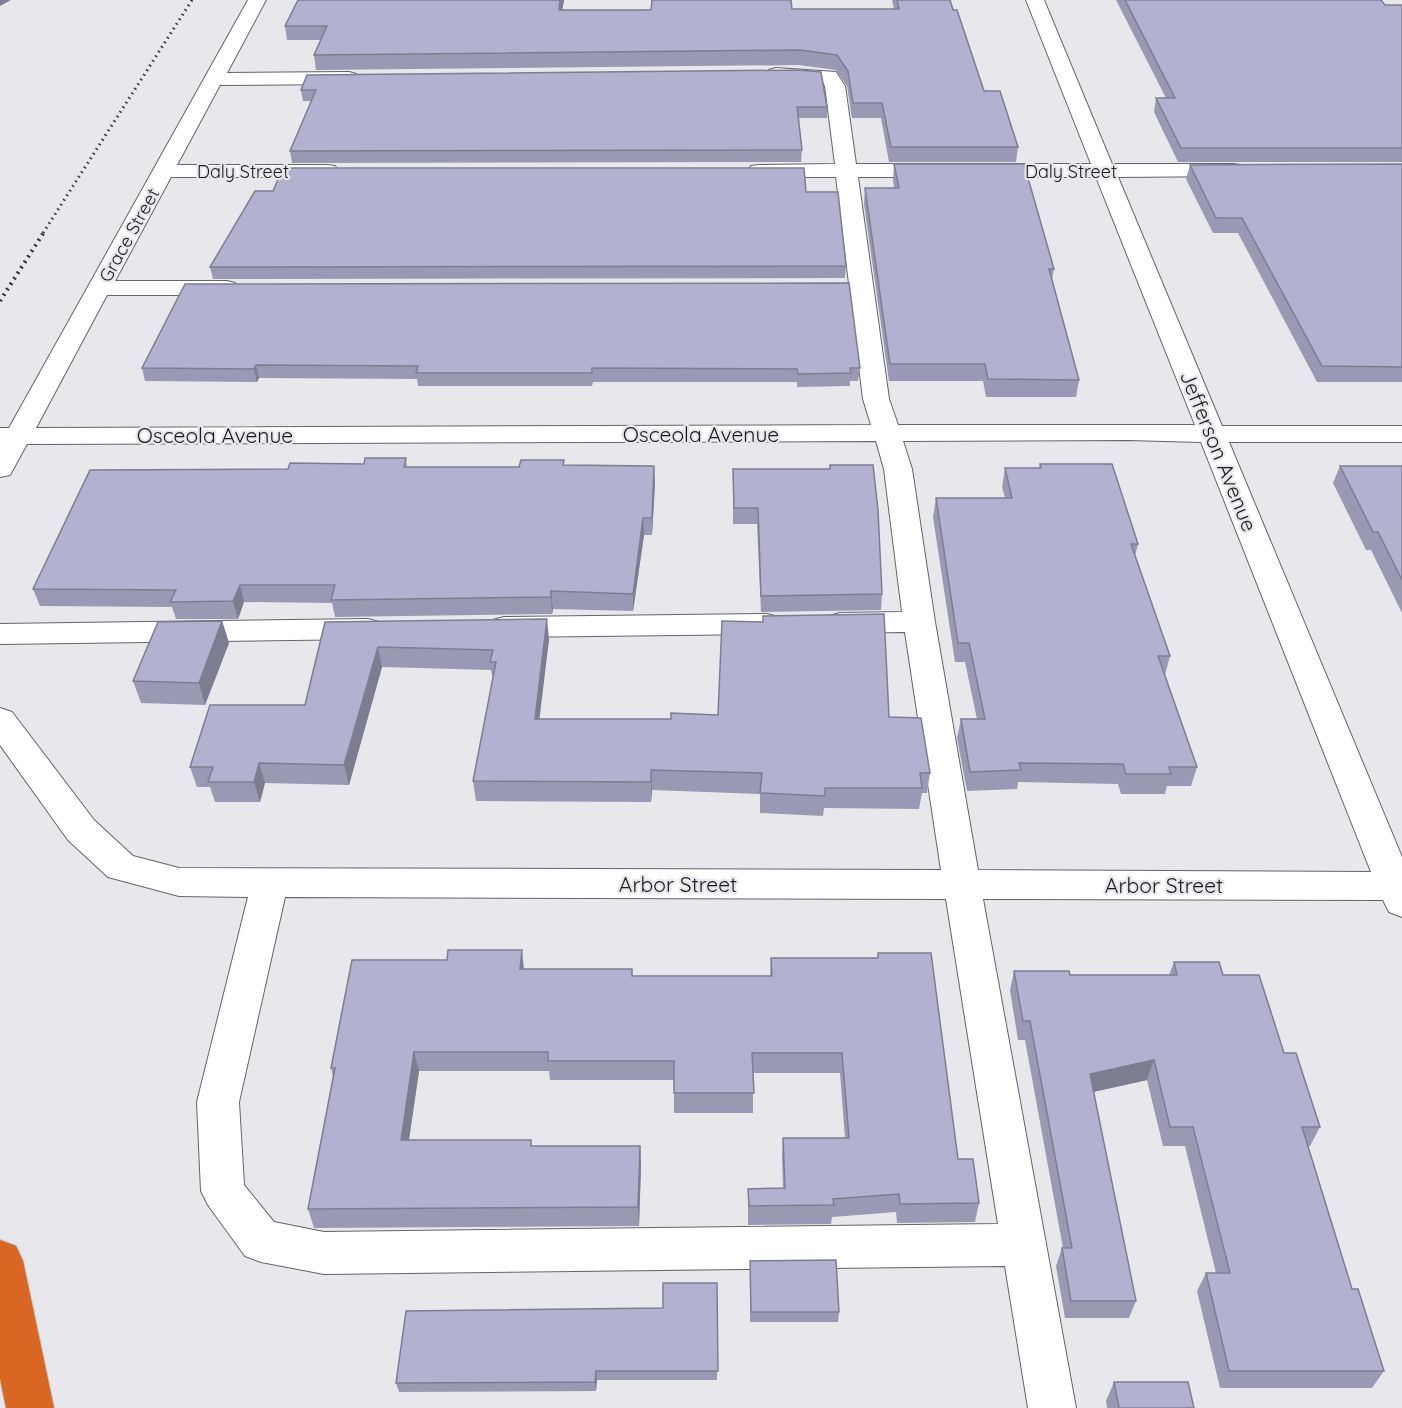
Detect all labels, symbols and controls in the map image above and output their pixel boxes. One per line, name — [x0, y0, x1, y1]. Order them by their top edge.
street label: Daly Street — [197, 160, 289, 183]
street label: Daly Street — [1025, 160, 1117, 183]
street label: Grace Street — [94, 184, 164, 286]
street label: Jefferson Avenue — [1175, 367, 1263, 535]
street label: Osceola Avenue — [623, 421, 779, 447]
street label: Osceola Avenue — [137, 422, 293, 448]
street label: Arbor Street — [619, 871, 737, 897]
street label: Arbor Street — [1105, 872, 1223, 898]

